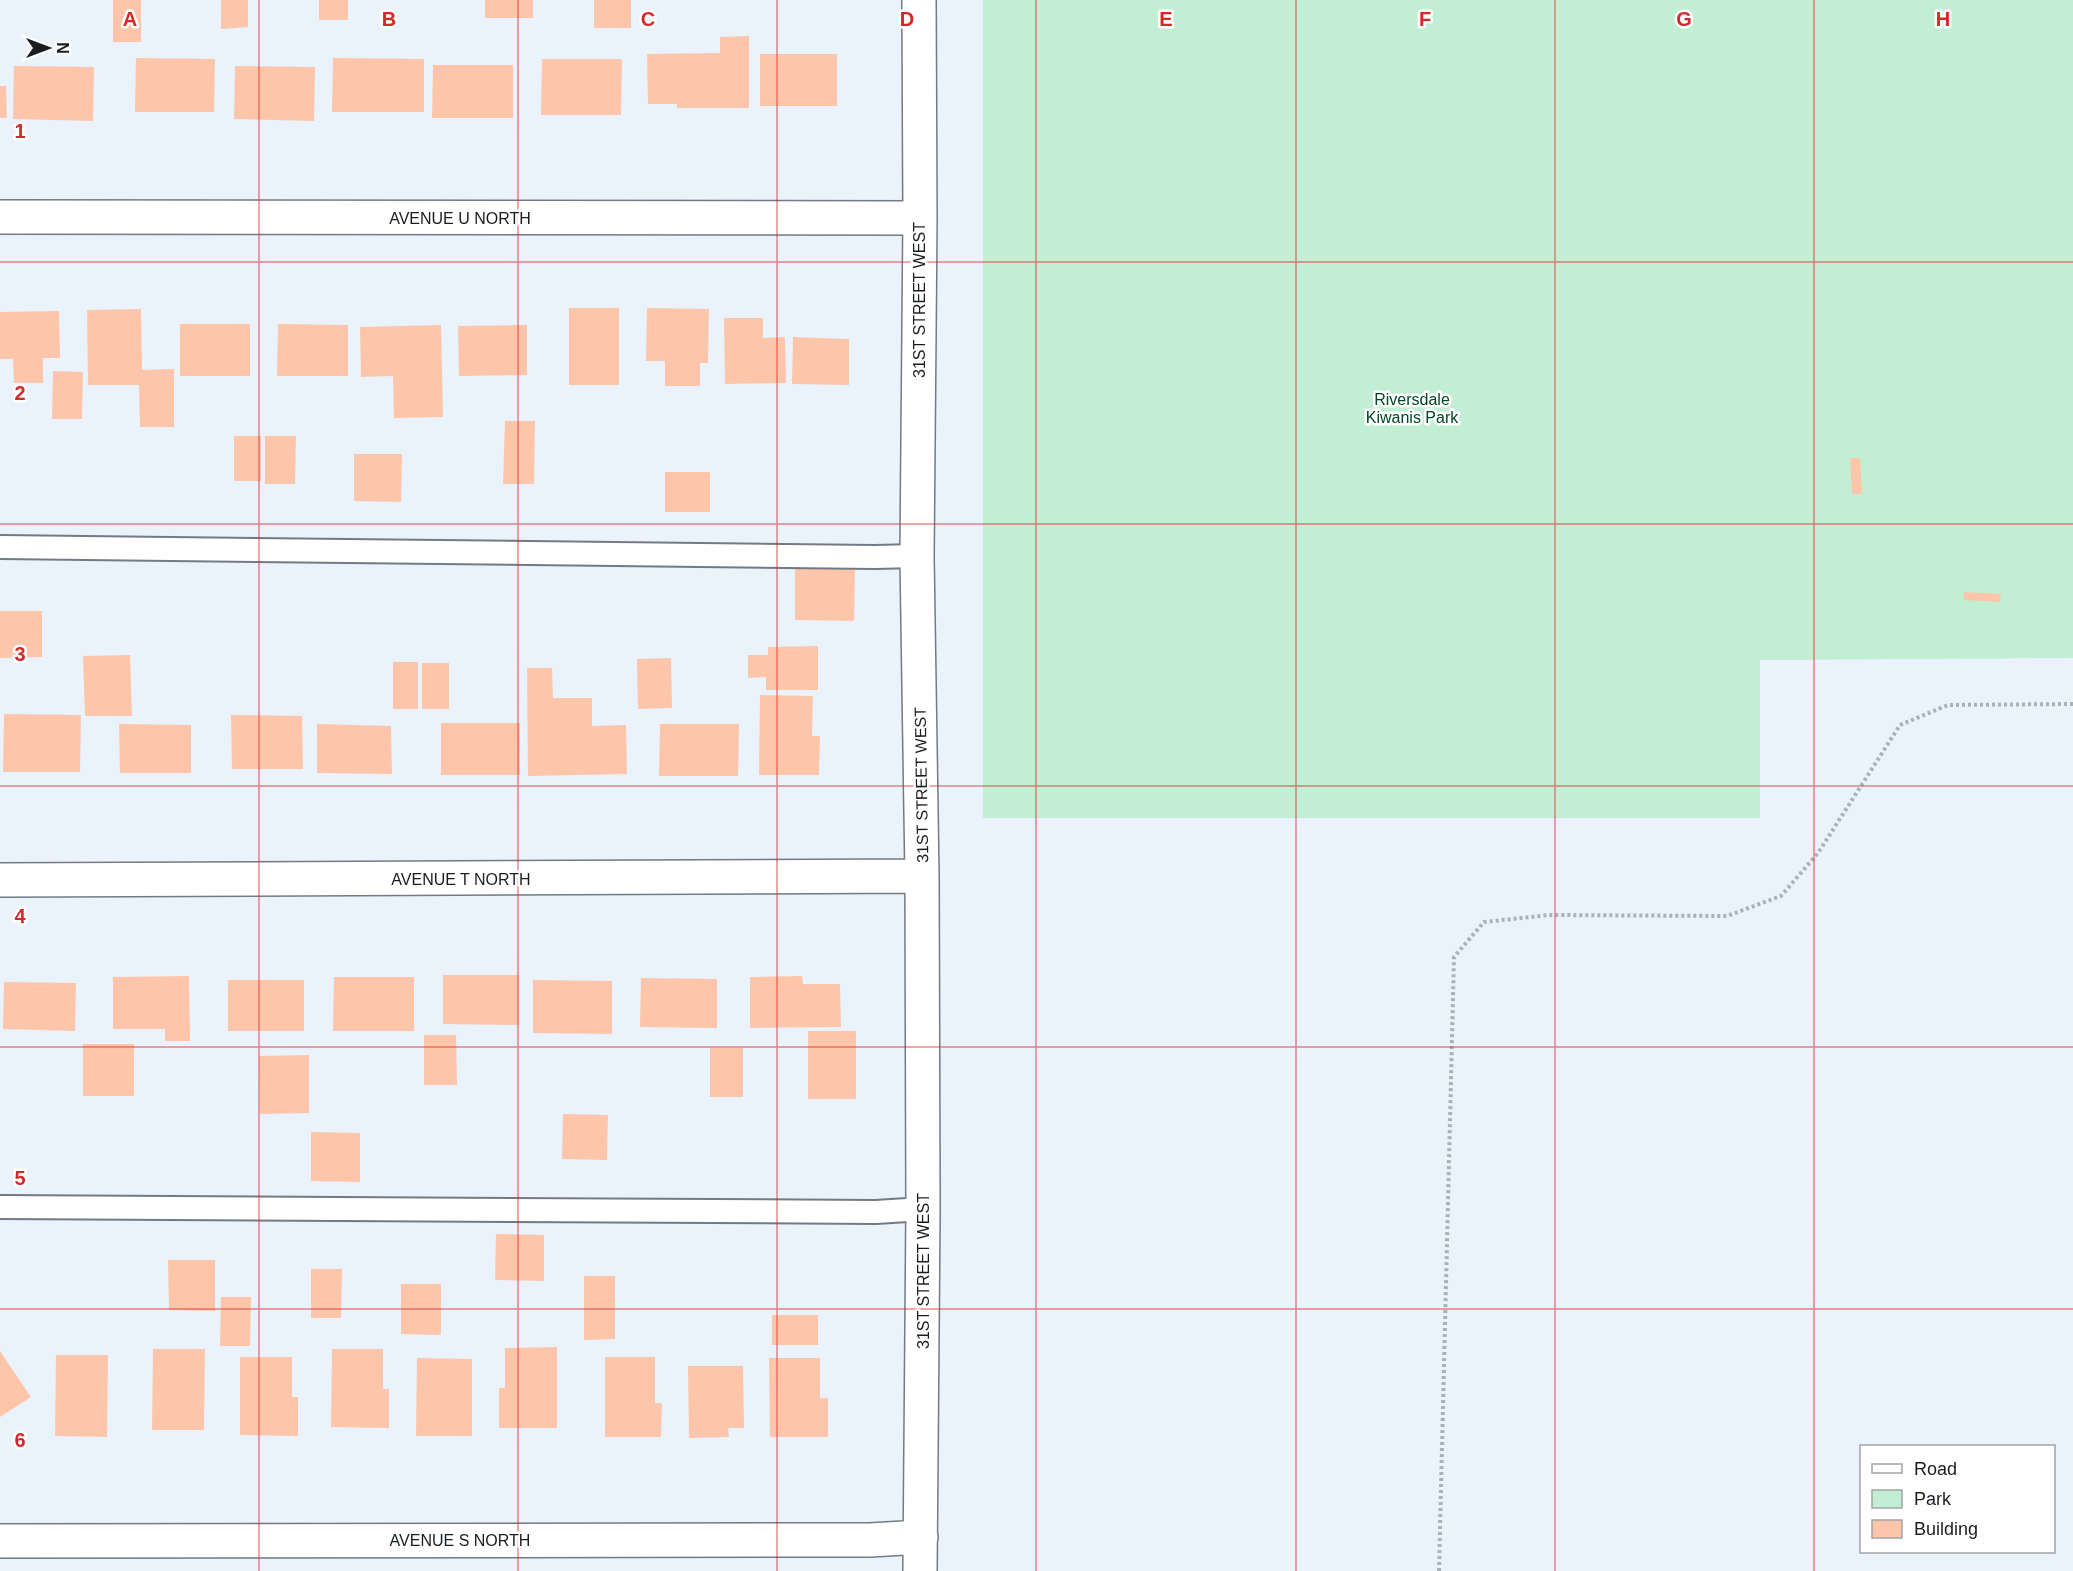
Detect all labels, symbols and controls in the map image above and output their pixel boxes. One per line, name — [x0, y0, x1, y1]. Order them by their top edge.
text: A — [123, 8, 137, 30]
text: B — [382, 8, 396, 30]
text: C — [641, 8, 655, 30]
text: D — [900, 8, 914, 30]
text: E — [1159, 8, 1173, 30]
text: F — [1419, 8, 1431, 30]
text: G — [1676, 8, 1692, 30]
text: H — [1936, 8, 1950, 30]
north arrow — [18, 18, 78, 78]
text: N — [54, 42, 71, 54]
text: 1 — [14, 120, 26, 142]
street label: AVENUE U NORTH — [389, 210, 531, 227]
street label: 31ST STREET WEST — [911, 222, 928, 378]
text: 2 — [14, 382, 26, 404]
park label: Riversdale Kiwanis Park — [1366, 391, 1459, 426]
text: 3 — [14, 643, 26, 665]
street label: 31ST STREET WEST — [912, 707, 931, 863]
street label: AVENUE T NORTH — [391, 871, 531, 888]
text: 4 — [14, 905, 26, 927]
text: 5 — [14, 1167, 26, 1189]
street label: 31ST STREET WEST — [915, 1193, 932, 1349]
text: 6 — [14, 1429, 26, 1451]
legend — [1860, 1445, 2055, 1553]
text: Road — [1914, 1459, 1957, 1479]
text: Park — [1914, 1489, 1952, 1509]
text: Building — [1914, 1519, 1978, 1539]
street label: AVENUE S NORTH — [390, 1532, 530, 1549]

